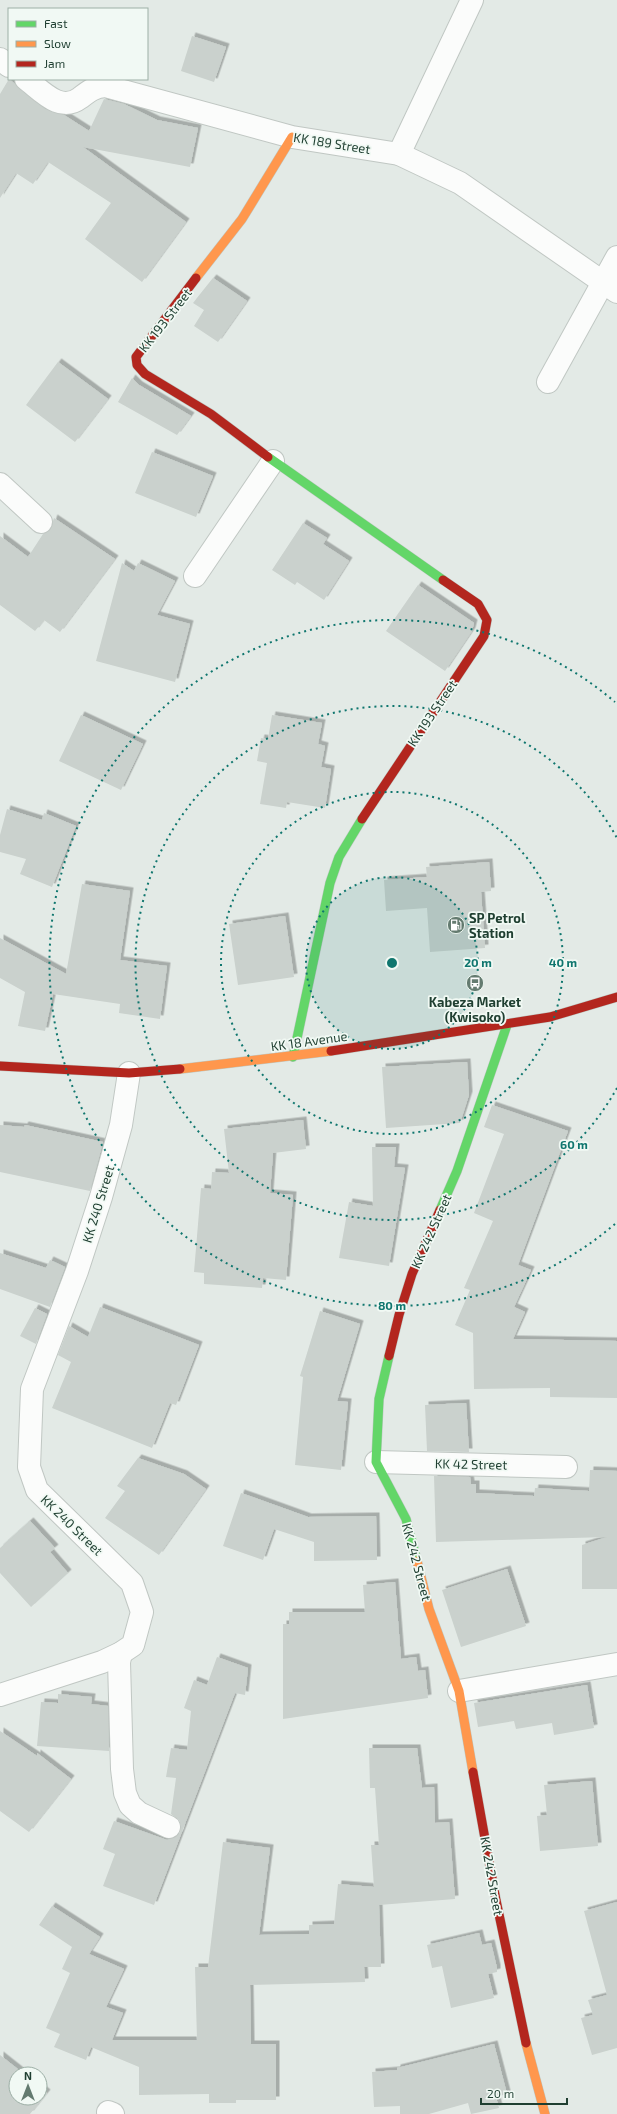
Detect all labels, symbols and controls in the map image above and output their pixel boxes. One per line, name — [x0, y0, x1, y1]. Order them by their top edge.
legend — [8, 8, 148, 80]
text: Fast — [44, 16, 68, 30]
text: Slow — [44, 36, 71, 50]
text: Jam — [44, 56, 65, 70]
street label: KK 189 Street — [292, 129, 372, 157]
street label: KK 193 Street — [135, 285, 195, 355]
street label: KK 193 Street — [404, 677, 460, 749]
place label: SP Petrol Station — [469, 910, 526, 941]
fuel station icon: SP Petrol Station — [446, 915, 466, 935]
text: 20 m — [464, 955, 492, 969]
text: 40 m — [549, 955, 577, 969]
centre of rings — [385, 956, 399, 970]
bus stop icon: Kabeza Market (Kwisoko) — [465, 973, 485, 993]
place label: Kabeza Market (Kwisoko) — [429, 994, 522, 1025]
street label: KK 18 Avenue — [270, 1028, 348, 1054]
text: 60 m — [560, 1137, 588, 1151]
street label: KK 240 Street — [79, 1163, 117, 1245]
street label: KK 242 Street — [407, 1191, 455, 1271]
text: 80 m — [378, 1298, 406, 1312]
street label: KK 42 Street — [435, 1455, 507, 1473]
street label: KK 240 Street — [38, 1491, 106, 1559]
street label: KK 242 Street — [399, 1521, 435, 1603]
street label: KK 242 Street — [477, 1835, 507, 1917]
north arrow — [8, 2066, 48, 2106]
text: N — [24, 2069, 32, 2082]
scale bar — [481, 2080, 567, 2106]
text: 20 m — [487, 2086, 514, 2100]

